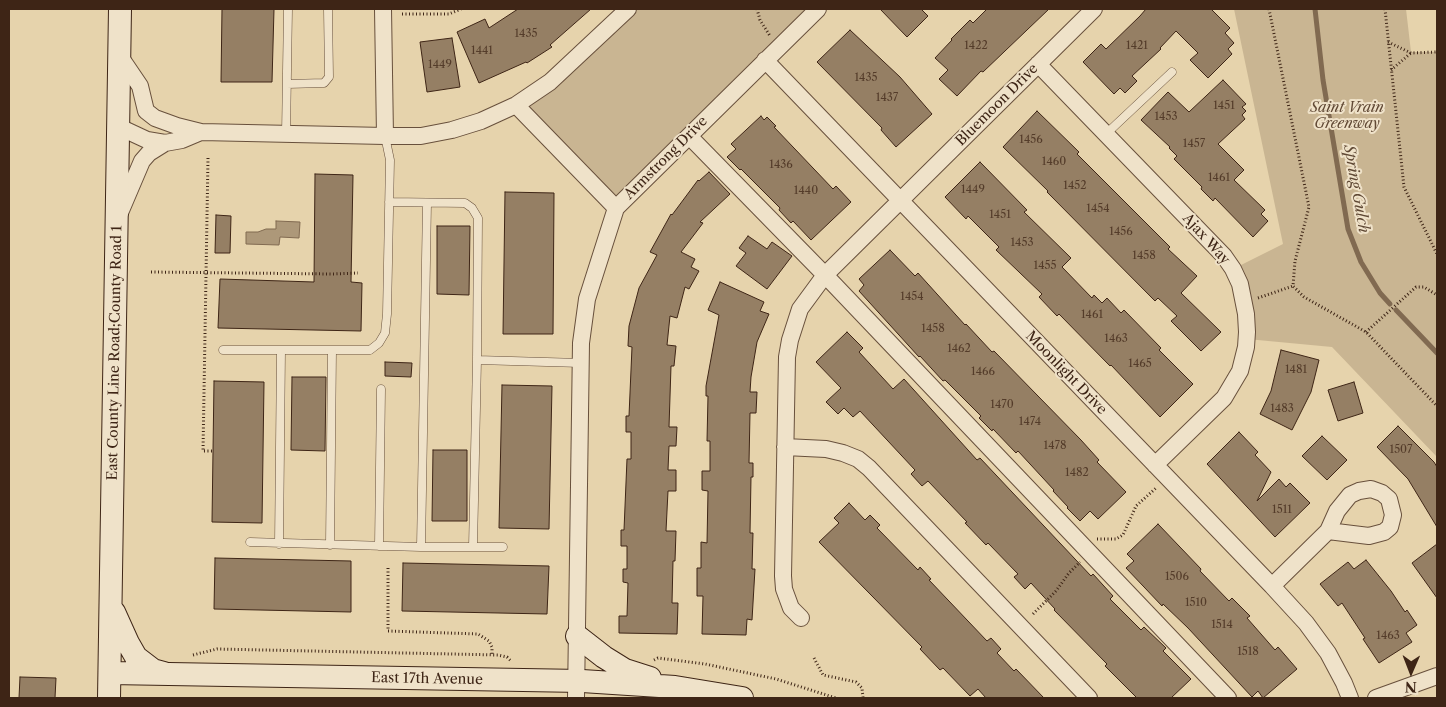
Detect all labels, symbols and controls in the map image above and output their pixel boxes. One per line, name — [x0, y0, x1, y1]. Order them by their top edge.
house number: 1435 — [514, 27, 538, 41]
house number: 1422 — [964, 39, 988, 53]
house number: 1421 — [1126, 39, 1148, 53]
house number: 1441 — [471, 44, 493, 58]
house number: 1449 — [428, 58, 452, 72]
street label: Bluemoon Drive — [952, 60, 1042, 150]
house number: 1435 — [854, 71, 878, 85]
house number: 1437 — [876, 91, 898, 105]
house number: 1451 — [1213, 99, 1235, 113]
park label: Saint Vrain Greenway — [1310, 100, 1384, 132]
house number: 1453 — [1154, 110, 1178, 124]
street label: Armstrong Drive — [621, 113, 711, 203]
house number: 1456 — [1019, 133, 1043, 147]
house number: 1457 — [1183, 137, 1205, 151]
water label: Spring Gulch — [1339, 143, 1373, 235]
house number: 1460 — [1042, 155, 1066, 169]
house number: 1436 — [769, 158, 793, 172]
house number: 1461 — [1208, 171, 1230, 185]
house number: 1452 — [1063, 179, 1087, 193]
house number: 1449 — [961, 183, 985, 197]
house number: 1440 — [794, 184, 818, 198]
house number: 1454 — [1086, 202, 1110, 216]
house number: 1451 — [989, 208, 1011, 222]
street label: Ajax Way — [1179, 210, 1233, 268]
street label: East County Line Road;County Road 1 — [104, 225, 126, 481]
house number: 1456 — [1109, 225, 1133, 239]
house number: 1453 — [1010, 236, 1034, 250]
house number: 1458 — [1132, 249, 1156, 263]
house number: 1455 — [1034, 259, 1056, 273]
house number: 1454 — [900, 290, 924, 304]
house number: 1461 — [1081, 308, 1103, 322]
house number: 1458 — [921, 322, 945, 336]
street label: Moonlight Drive — [1022, 328, 1110, 418]
house number: 1463 — [1104, 332, 1128, 346]
house number: 1462 — [947, 342, 971, 356]
house number: 1465 — [1128, 357, 1152, 371]
house number: 1481 — [1285, 363, 1307, 377]
house number: 1466 — [971, 365, 995, 379]
house number: 1470 — [990, 398, 1014, 412]
house number: 1483 — [1270, 402, 1294, 416]
house number: 1474 — [1019, 415, 1041, 429]
house number: 1478 — [1044, 439, 1066, 453]
house number: 1507 — [1390, 443, 1412, 457]
house number: 1482 — [1065, 466, 1089, 480]
house number: 1511 — [1272, 503, 1292, 517]
house number: 1506 — [1165, 570, 1189, 584]
house number: 1510 — [1185, 596, 1207, 610]
house number: 1514 — [1211, 618, 1233, 632]
house number: 1463 — [1376, 629, 1400, 643]
house number: 1518 — [1237, 645, 1259, 659]
north arrow — [1386, 647, 1436, 697]
street label: East 17th Avenue — [371, 670, 483, 688]
text: N — [1405, 678, 1417, 696]

